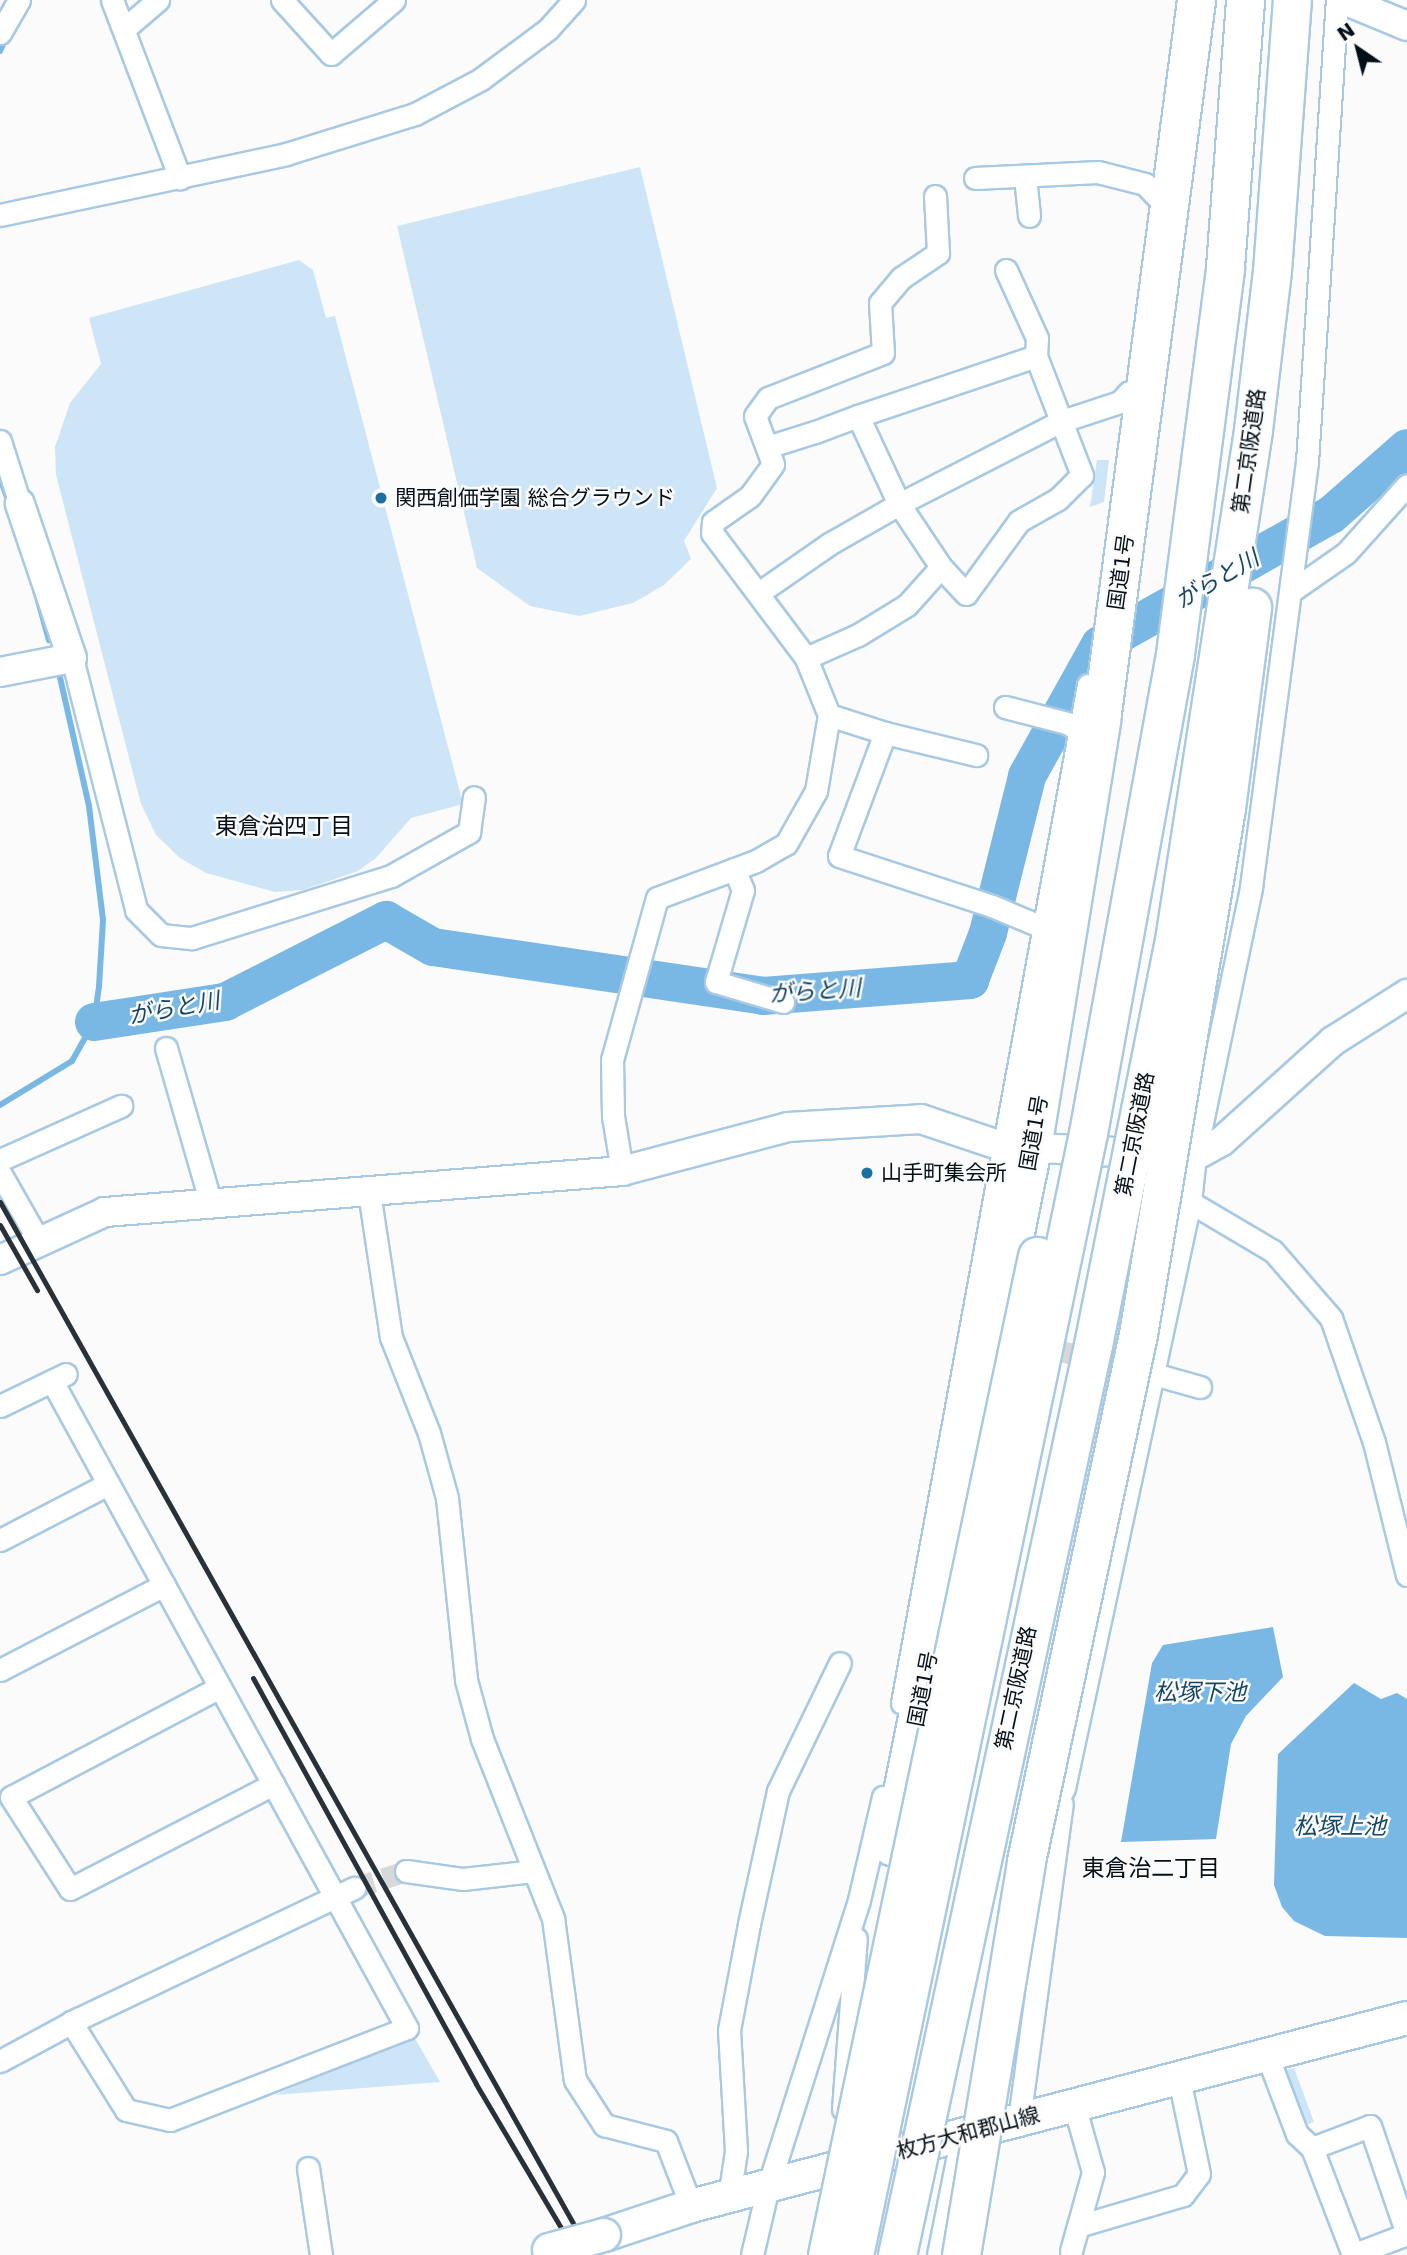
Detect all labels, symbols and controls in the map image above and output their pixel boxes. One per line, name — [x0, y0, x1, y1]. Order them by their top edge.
north arrow — [1323, 14, 1393, 84]
text: N — [1333, 18, 1359, 45]
street label: 第二京阪道路 — [1228, 387, 1270, 515]
place label: 関西創価学園 総合グラウンド — [395, 485, 675, 511]
marker: 関西創価学園 総合グラウンド — [373, 490, 389, 506]
street label: 国道1号 — [1103, 532, 1139, 612]
water label: がらと川 — [1170, 544, 1264, 614]
district label: 東倉治四丁目 — [215, 812, 353, 840]
water label: がらと川 — [768, 974, 862, 1008]
water label: がらと川 — [126, 986, 222, 1030]
street label: 第二京阪道路 — [1111, 1070, 1159, 1198]
street label: 国道1号 — [1015, 1093, 1053, 1173]
place label: 山手町集会所 — [881, 1160, 1007, 1186]
marker: 山手町集会所 — [859, 1165, 875, 1181]
street label: 第二京阪道路 — [991, 1624, 1041, 1752]
street label: 国道1号 — [903, 1649, 943, 1729]
water label: 松塚下池 — [1154, 1678, 1246, 1706]
water label: 松塚上池 — [1294, 1812, 1386, 1840]
district label: 東倉治二丁目 — [1082, 1854, 1220, 1882]
street label: 枚方大和郡山線 — [894, 2102, 1042, 2164]

